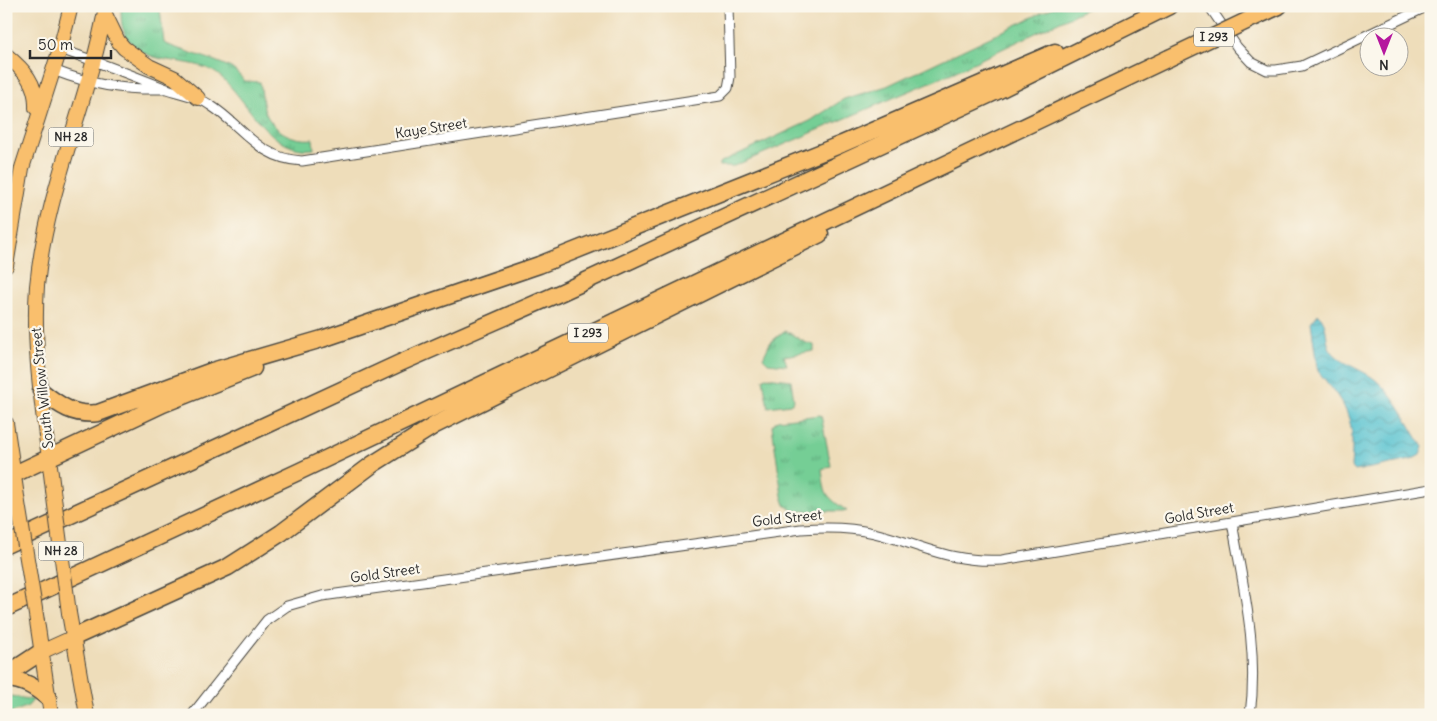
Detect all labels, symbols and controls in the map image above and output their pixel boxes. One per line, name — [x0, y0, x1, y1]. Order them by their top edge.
scale bar — [30, 28, 111, 60]
road number: I 293 — [1194, 28, 1234, 46]
north arrow — [1360, 28, 1410, 78]
text: 50 m — [38, 35, 73, 54]
text: N — [1379, 56, 1389, 74]
street label: Kaye Street — [394, 113, 469, 143]
road number: NH 28 — [48, 128, 94, 146]
road number: I 293 — [568, 323, 608, 342]
street label: South Willow Street — [27, 326, 57, 449]
street label: Gold Street — [1163, 498, 1235, 528]
street label: Gold Street — [751, 505, 823, 531]
road number: NH 28 — [38, 542, 84, 560]
street label: Gold Street — [349, 559, 421, 587]

